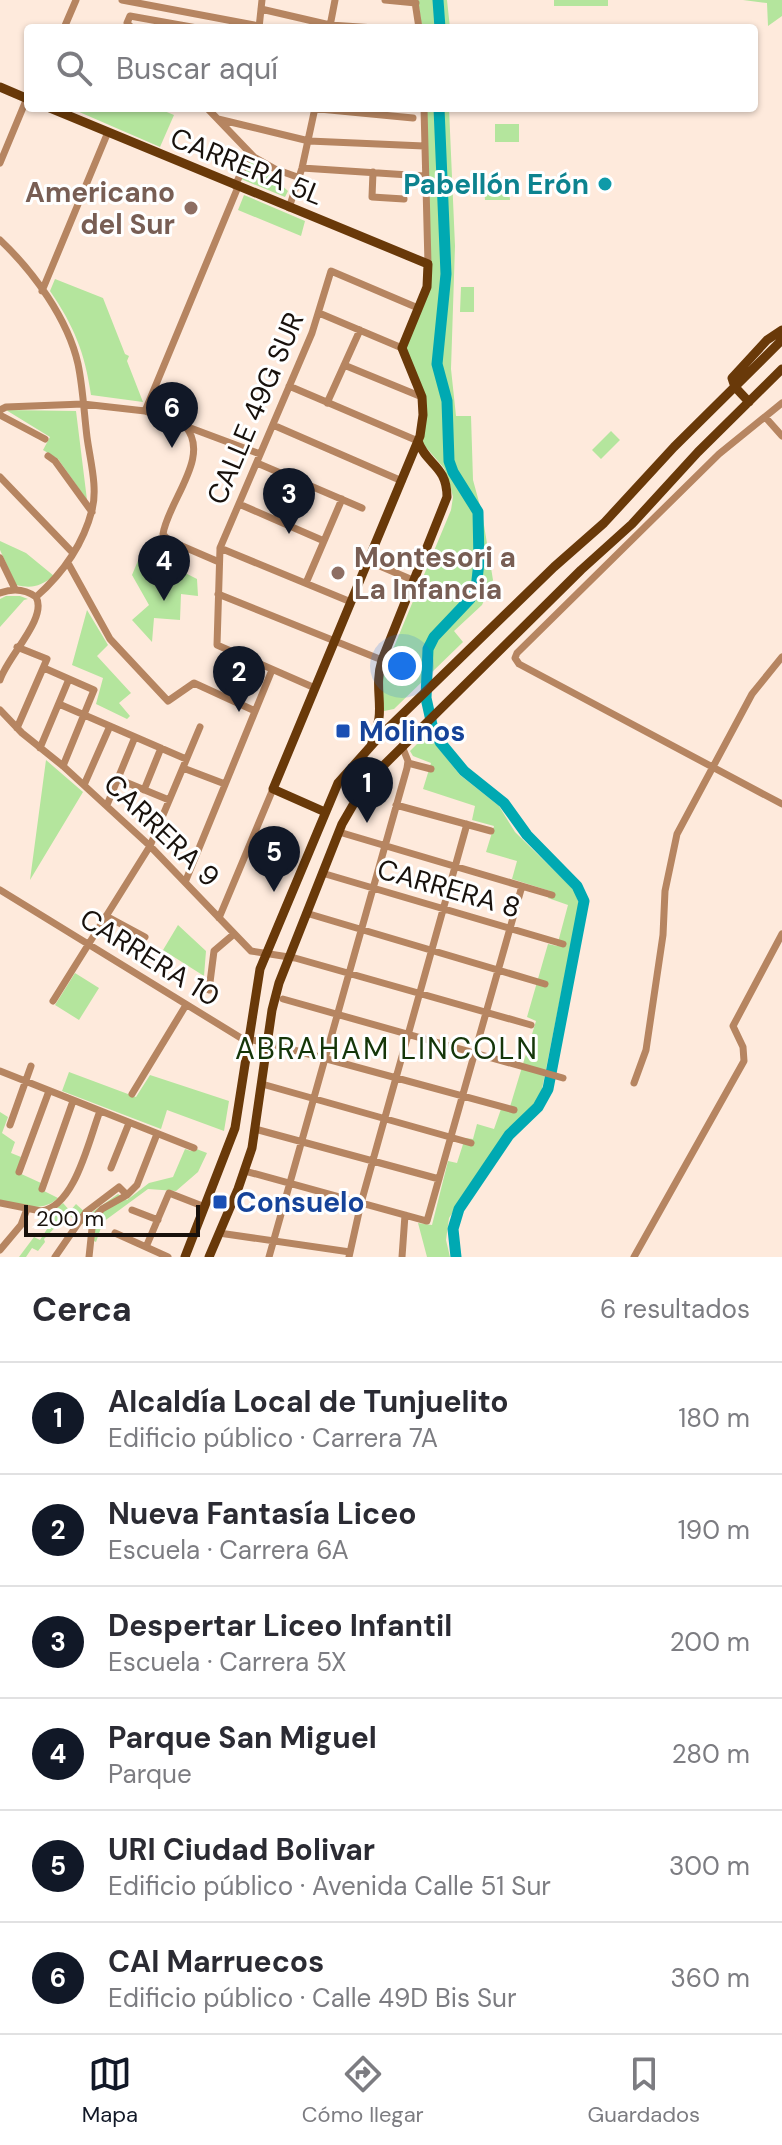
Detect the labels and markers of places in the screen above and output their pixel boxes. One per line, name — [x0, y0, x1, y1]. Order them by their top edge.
place label: Pabellón Erón — [403, 166, 589, 203]
place label: Americano del Sur — [25, 174, 175, 243]
marker: Pabellón Erón — [596, 175, 614, 193]
marker: Americano del Sur — [182, 199, 200, 217]
pin: 6 — [146, 382, 198, 448]
pin: 3 — [263, 468, 315, 534]
pin: 4 — [138, 535, 190, 601]
place label: Montesori a La Infancia — [354, 539, 516, 608]
marker: Montesori a La Infancia — [329, 564, 347, 582]
pin: 2 — [213, 646, 265, 712]
place label: Molinos — [359, 713, 465, 750]
marker: Molinos — [334, 722, 352, 740]
pin: 1 — [341, 757, 393, 823]
pin: 5 — [248, 826, 300, 892]
place label: Consuelo — [236, 1184, 365, 1221]
marker: Consuelo — [211, 1193, 229, 1211]

